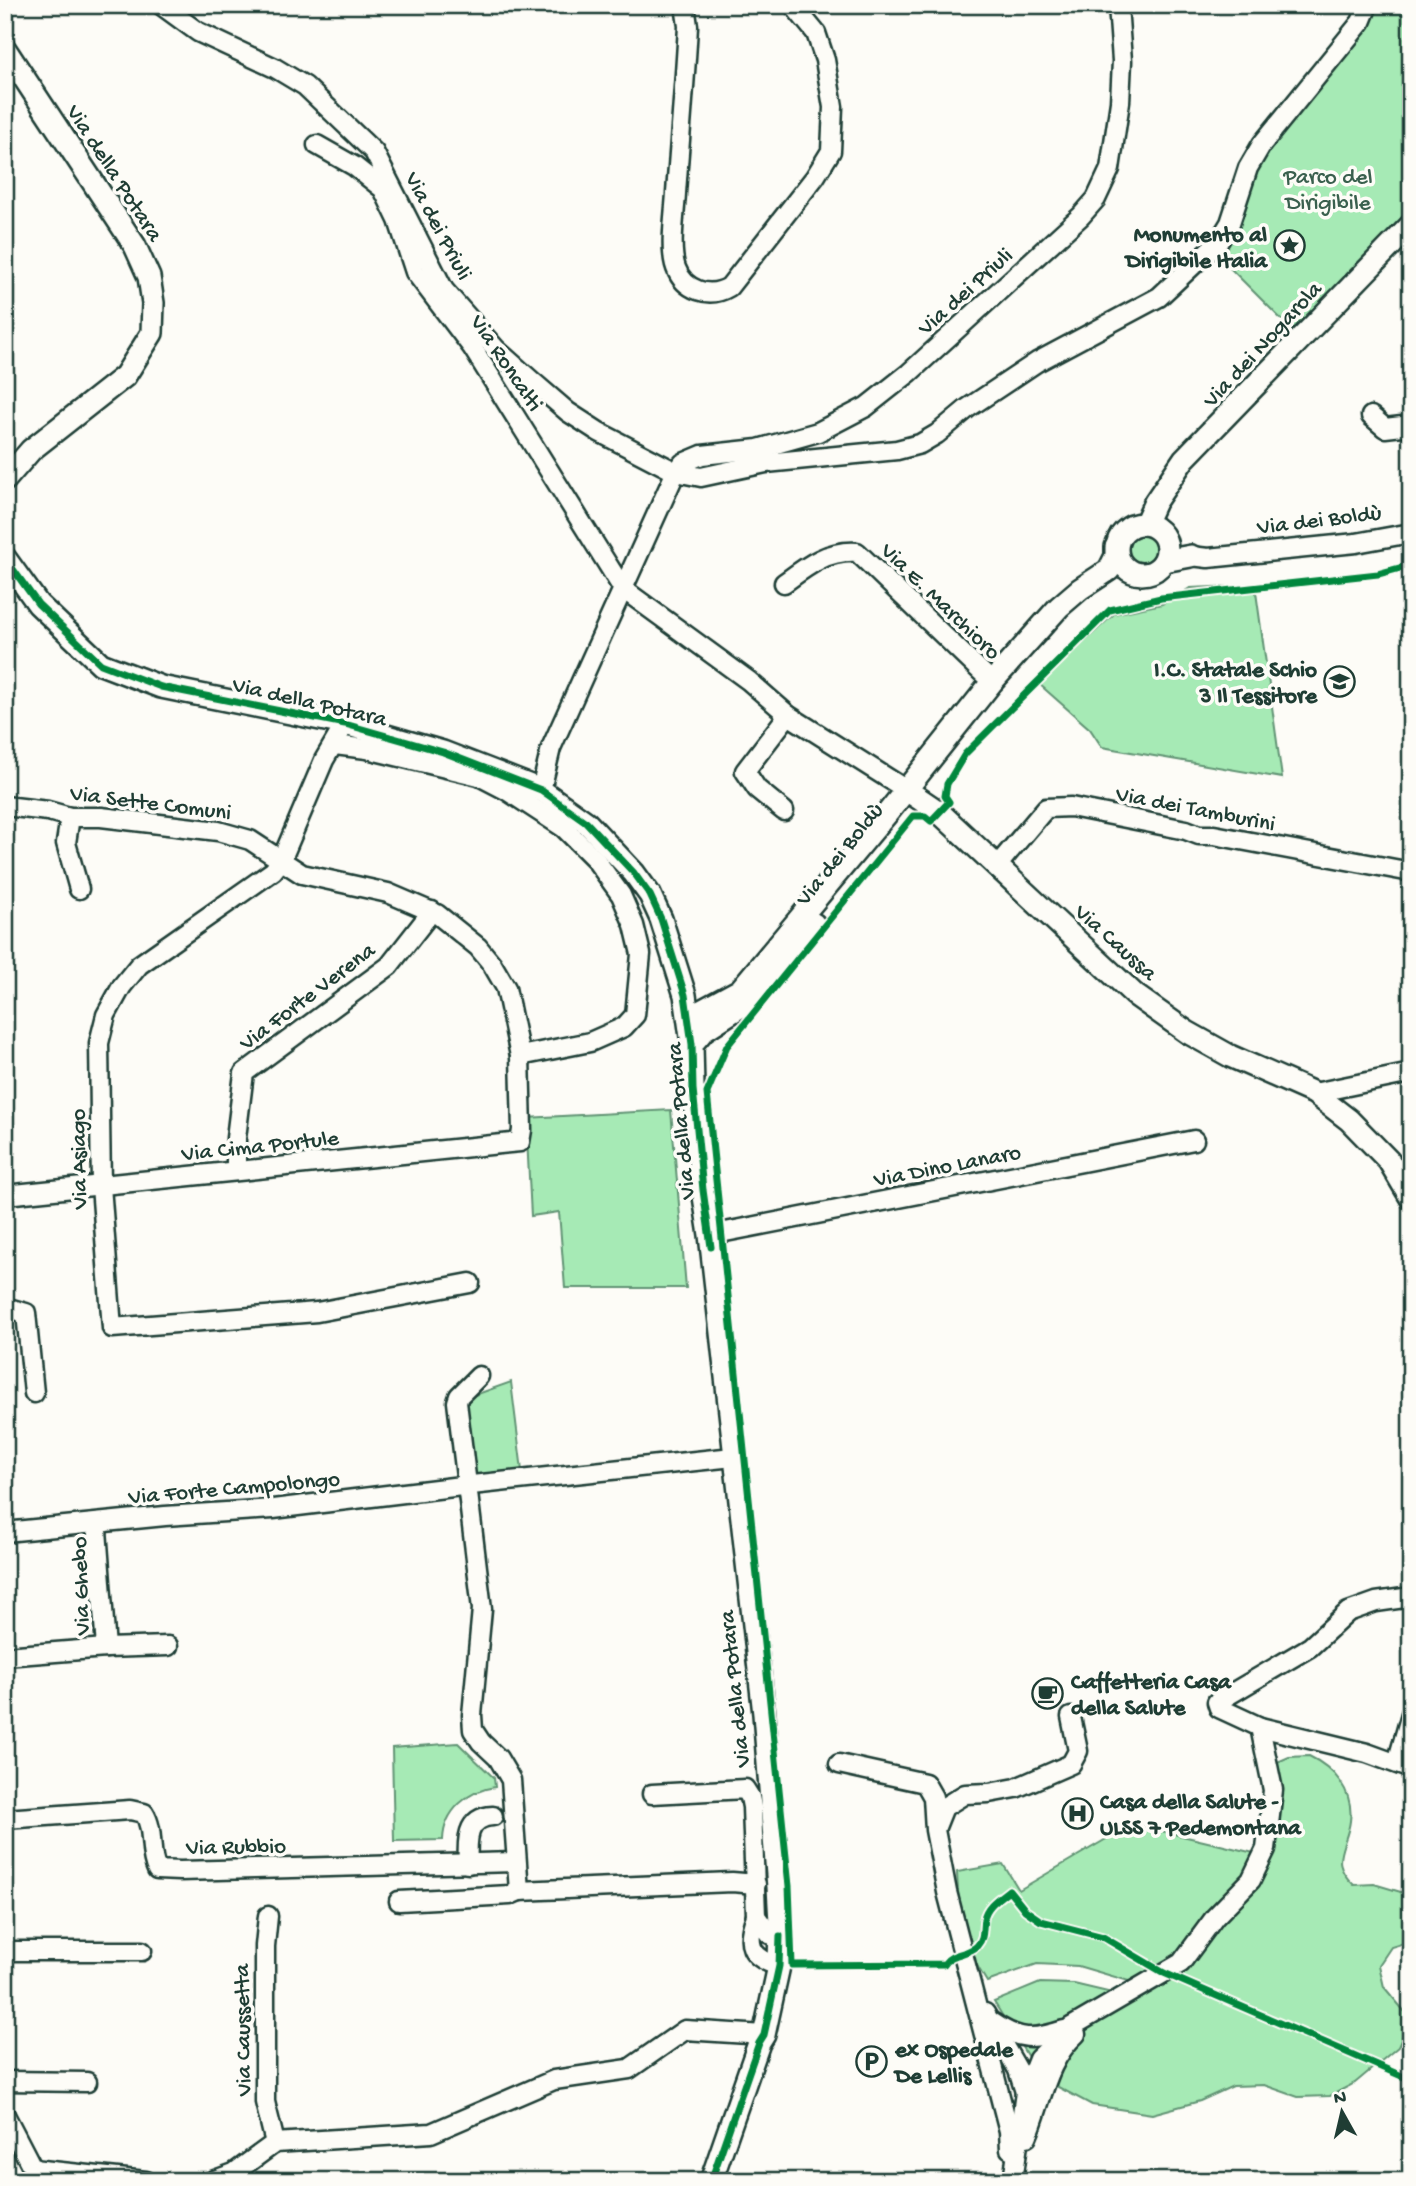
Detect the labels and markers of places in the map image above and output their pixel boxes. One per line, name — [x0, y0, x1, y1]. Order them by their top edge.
place label: Monumento al Dirigibile Italia — [1124, 223, 1268, 276]
place icon: Monumento al Dirigibile Italia — [1273, 229, 1307, 263]
place label: I.C. Statale Schio 3 Il Tessitore — [1154, 658, 1318, 711]
school or university icon: I.C. Statale Schio 3 Il Tessitore — [1323, 664, 1357, 698]
place label: Caffetteria Casa della Salute — [1071, 1670, 1232, 1723]
cafe icon: Caffetteria Casa della Salute — [1031, 1676, 1065, 1710]
place label: Casa della Salute - ULSS 7 Pedemontana — [1100, 1790, 1302, 1843]
hospital icon: Casa della Salute - ULSS 7 Pedemontana — [1060, 1796, 1094, 1830]
place label: ex Ospedale De Lellis — [893, 2038, 1014, 2091]
parking icon: ex Ospedale De Lellis — [855, 2044, 889, 2078]

